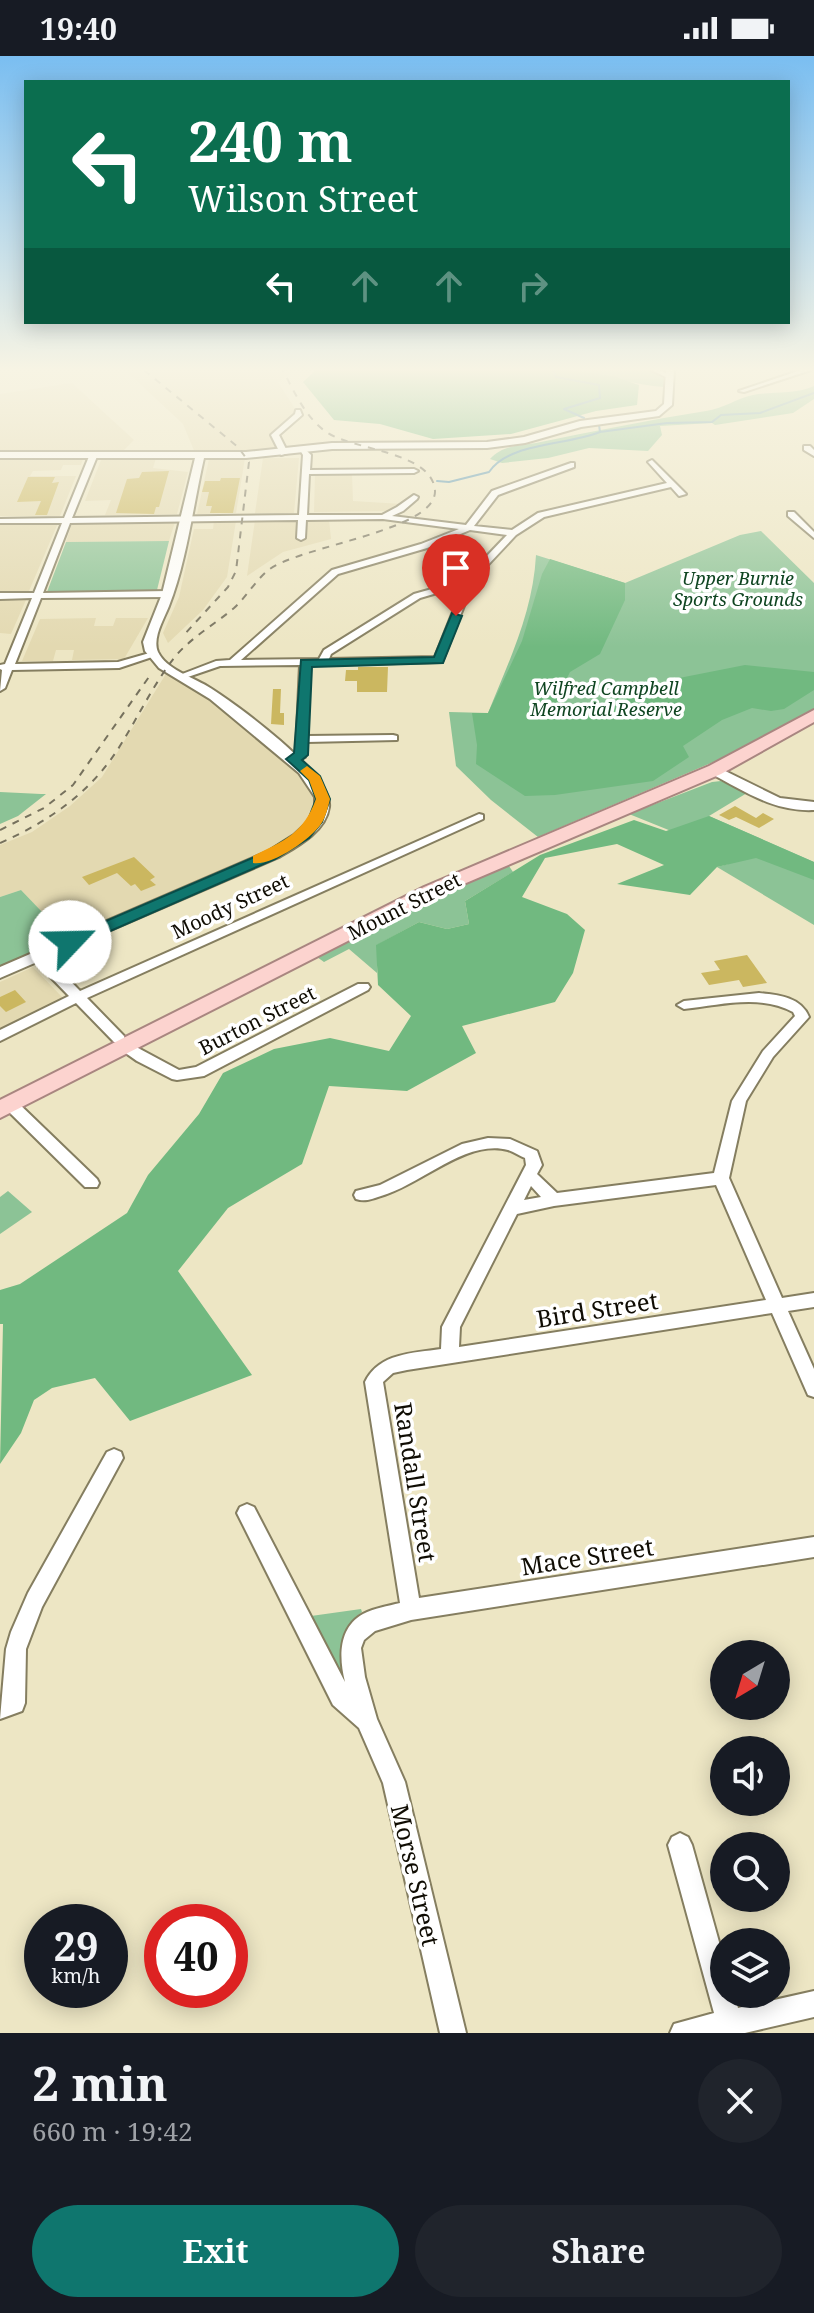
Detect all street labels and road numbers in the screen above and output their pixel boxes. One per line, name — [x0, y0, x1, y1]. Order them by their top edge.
street label: Mount Street — [343, 866, 465, 946]
street label: Moody Street — [167, 867, 293, 945]
street label: Burton Street — [194, 979, 320, 1061]
street label: Bird Street — [534, 1283, 660, 1335]
street label: Randall Street — [387, 1400, 445, 1564]
street label: Mace Street — [518, 1529, 656, 1583]
street label: Morse Street — [384, 1801, 448, 1949]

